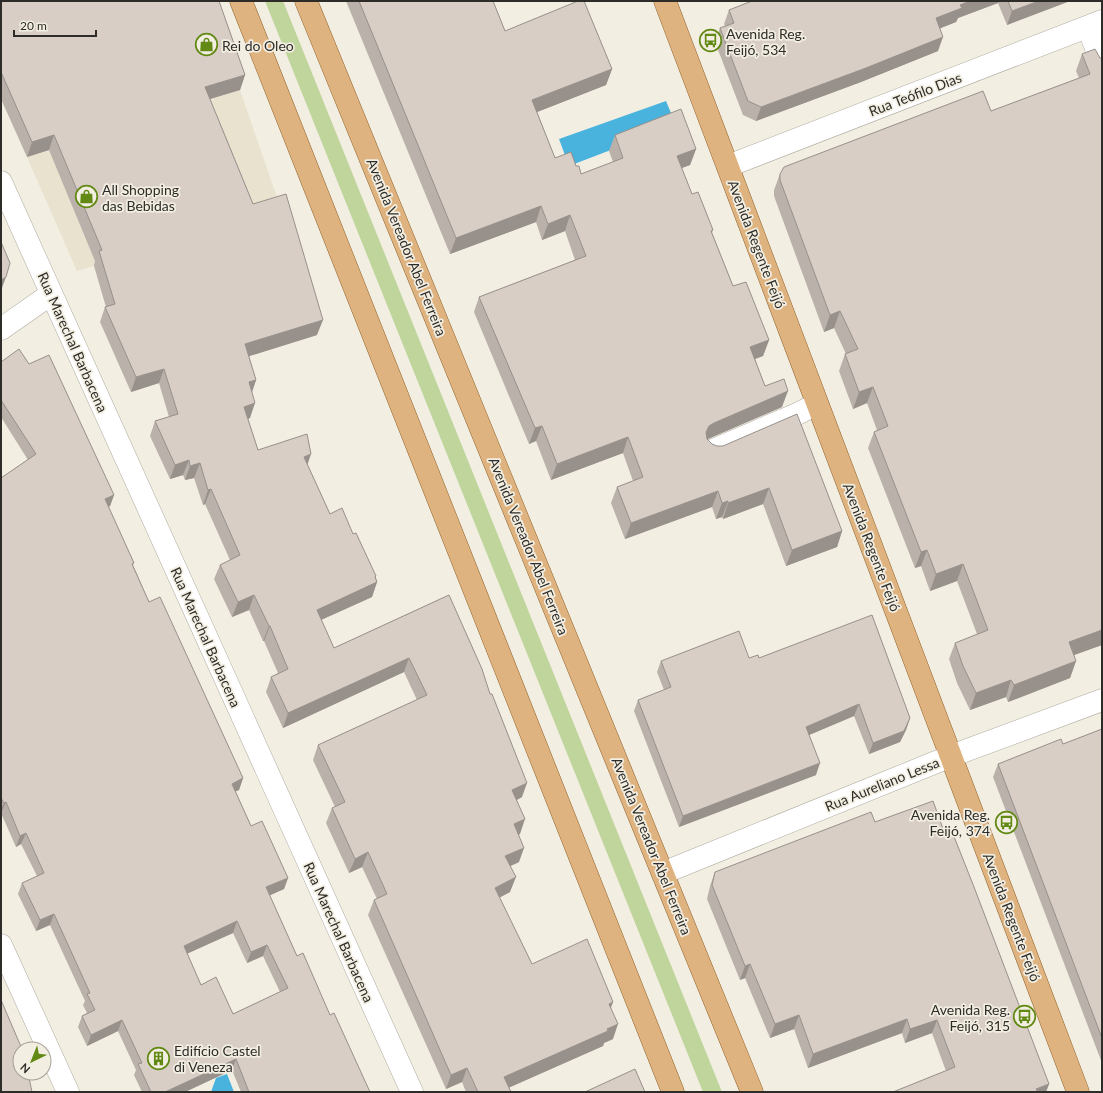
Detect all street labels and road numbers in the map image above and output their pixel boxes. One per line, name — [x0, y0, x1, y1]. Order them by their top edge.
street label: Rua Teófilo Dias — [866, 69, 964, 119]
street label: Avenida Vereador Abel Ferreira — [364, 156, 450, 338]
street label: Avenida Regente Feijó — [725, 177, 789, 311]
street label: Rua Marechal Barbacena — [34, 269, 112, 415]
street label: Avenida Vereador Abel Ferreira — [486, 455, 572, 637]
street label: Avenida Regente Feijó — [840, 480, 904, 614]
street label: Rua Marechal Barbacena — [167, 564, 245, 710]
street label: Rua Aureliano Lessa — [822, 753, 942, 815]
street label: Avenida Vereador Abel Ferreira — [609, 755, 695, 937]
street label: Avenida Regente Feijó — [980, 850, 1044, 984]
street label: Rua Marechal Barbacena — [300, 859, 378, 1005]

